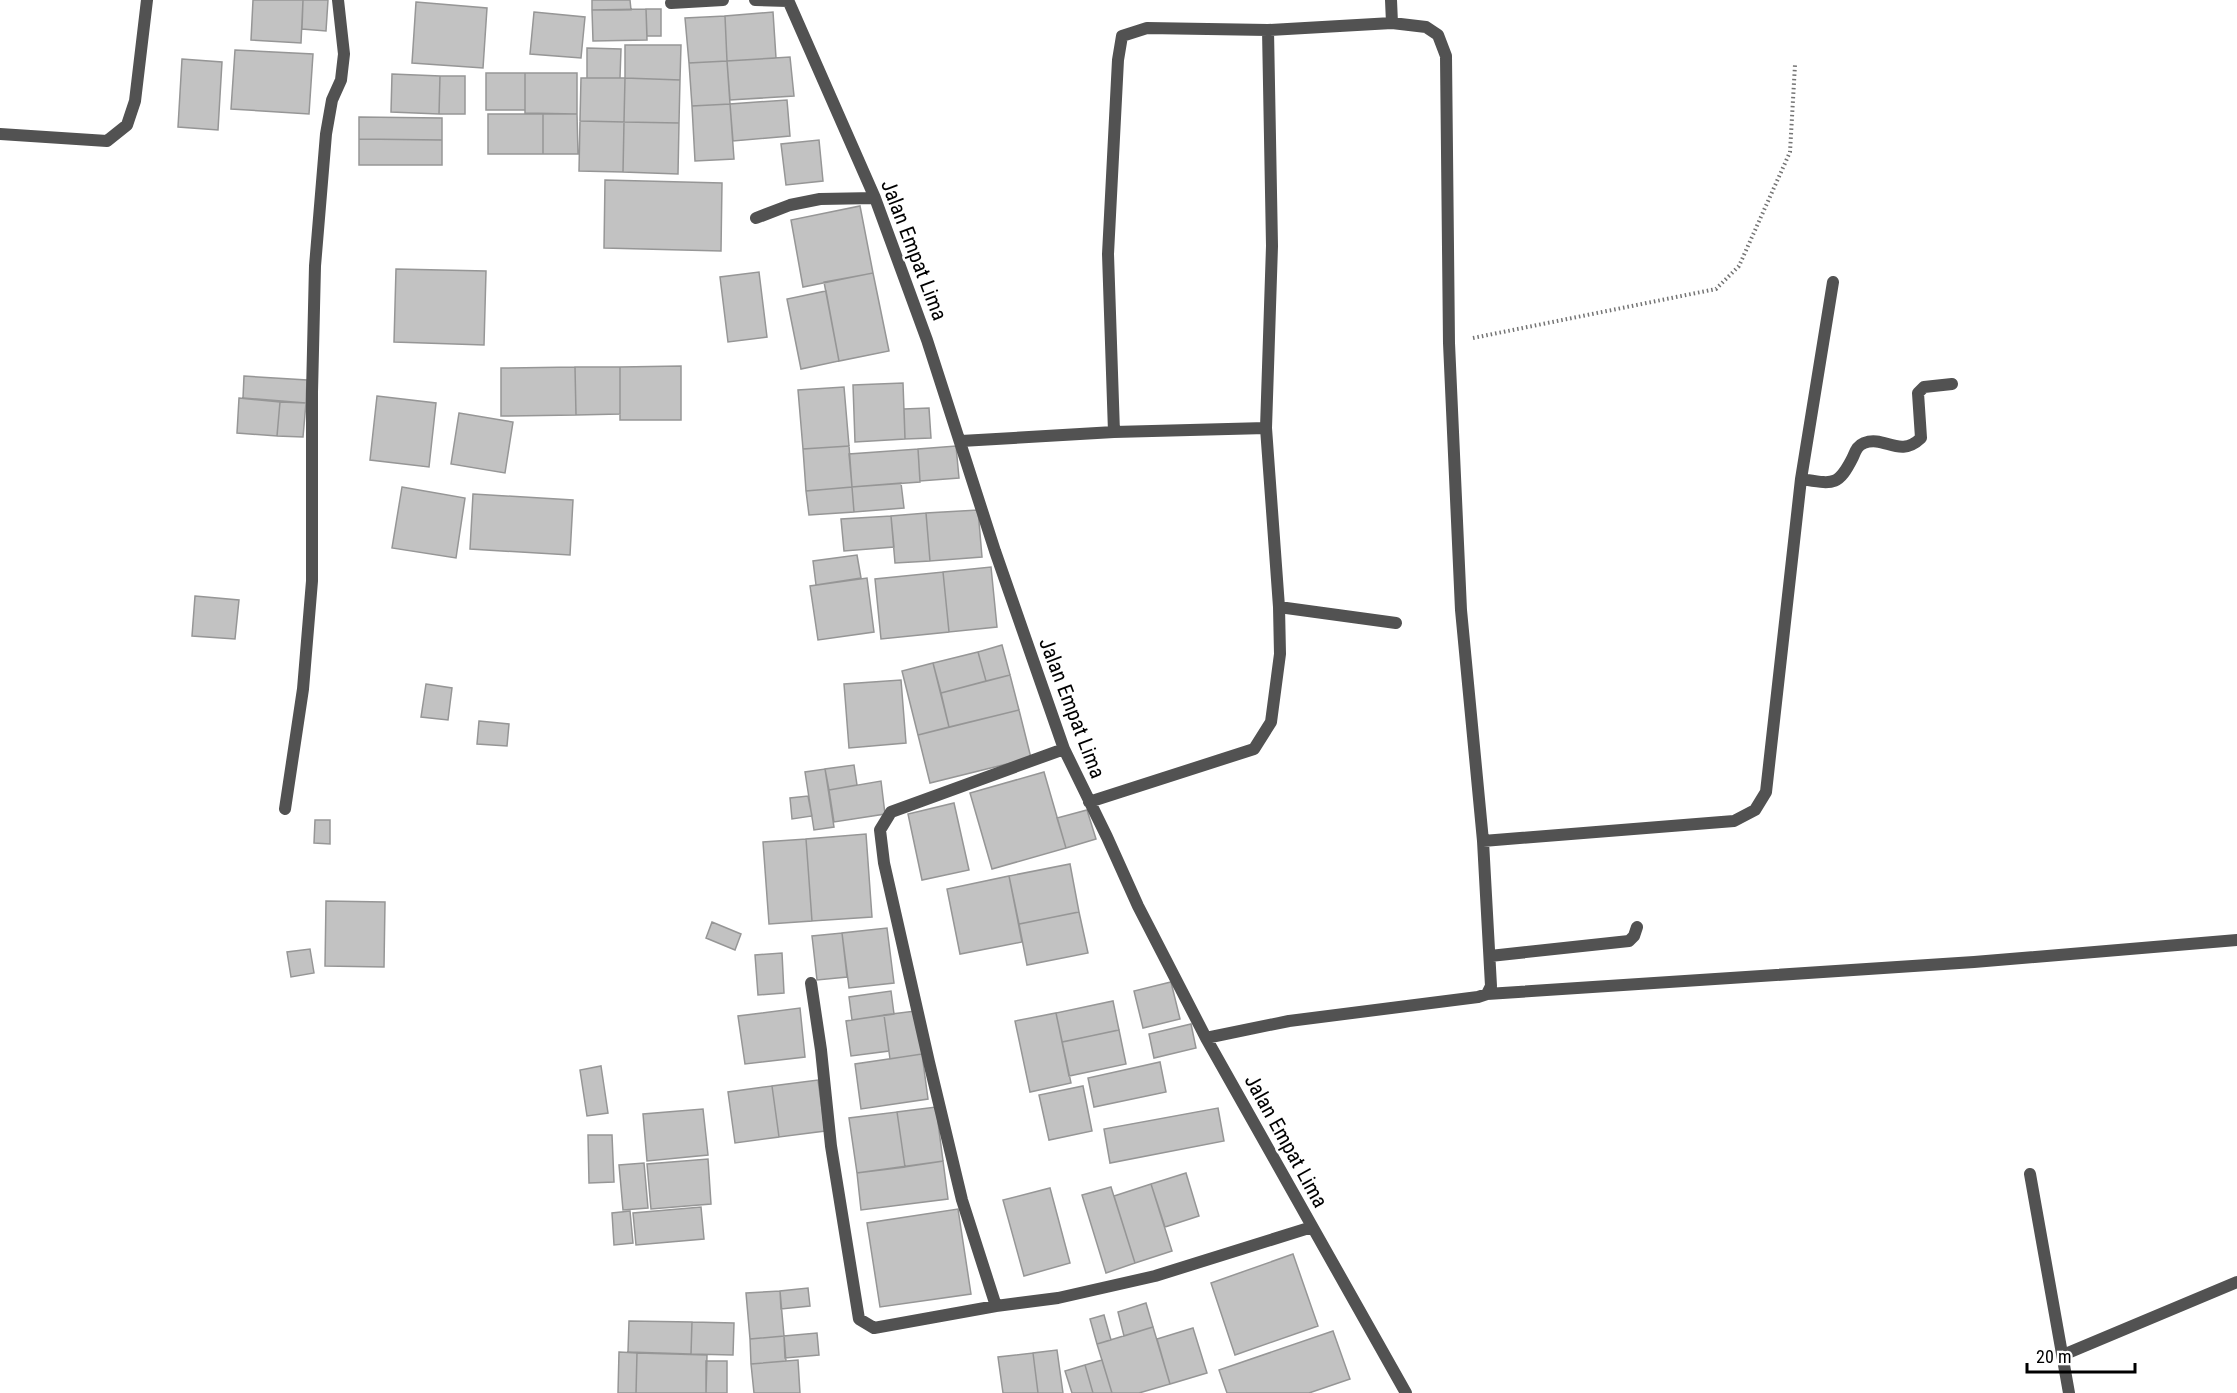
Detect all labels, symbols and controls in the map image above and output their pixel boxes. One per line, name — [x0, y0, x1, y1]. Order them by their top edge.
street label: Jalan Empat Lima — [876, 176, 952, 324]
street label: Jalan Empat Lima — [1034, 634, 1110, 782]
street label: Jalan Empat Lima — [1240, 1070, 1332, 1212]
scale bar — [2027, 1336, 2135, 1374]
text: 20 m — [2036, 1346, 2071, 1367]

